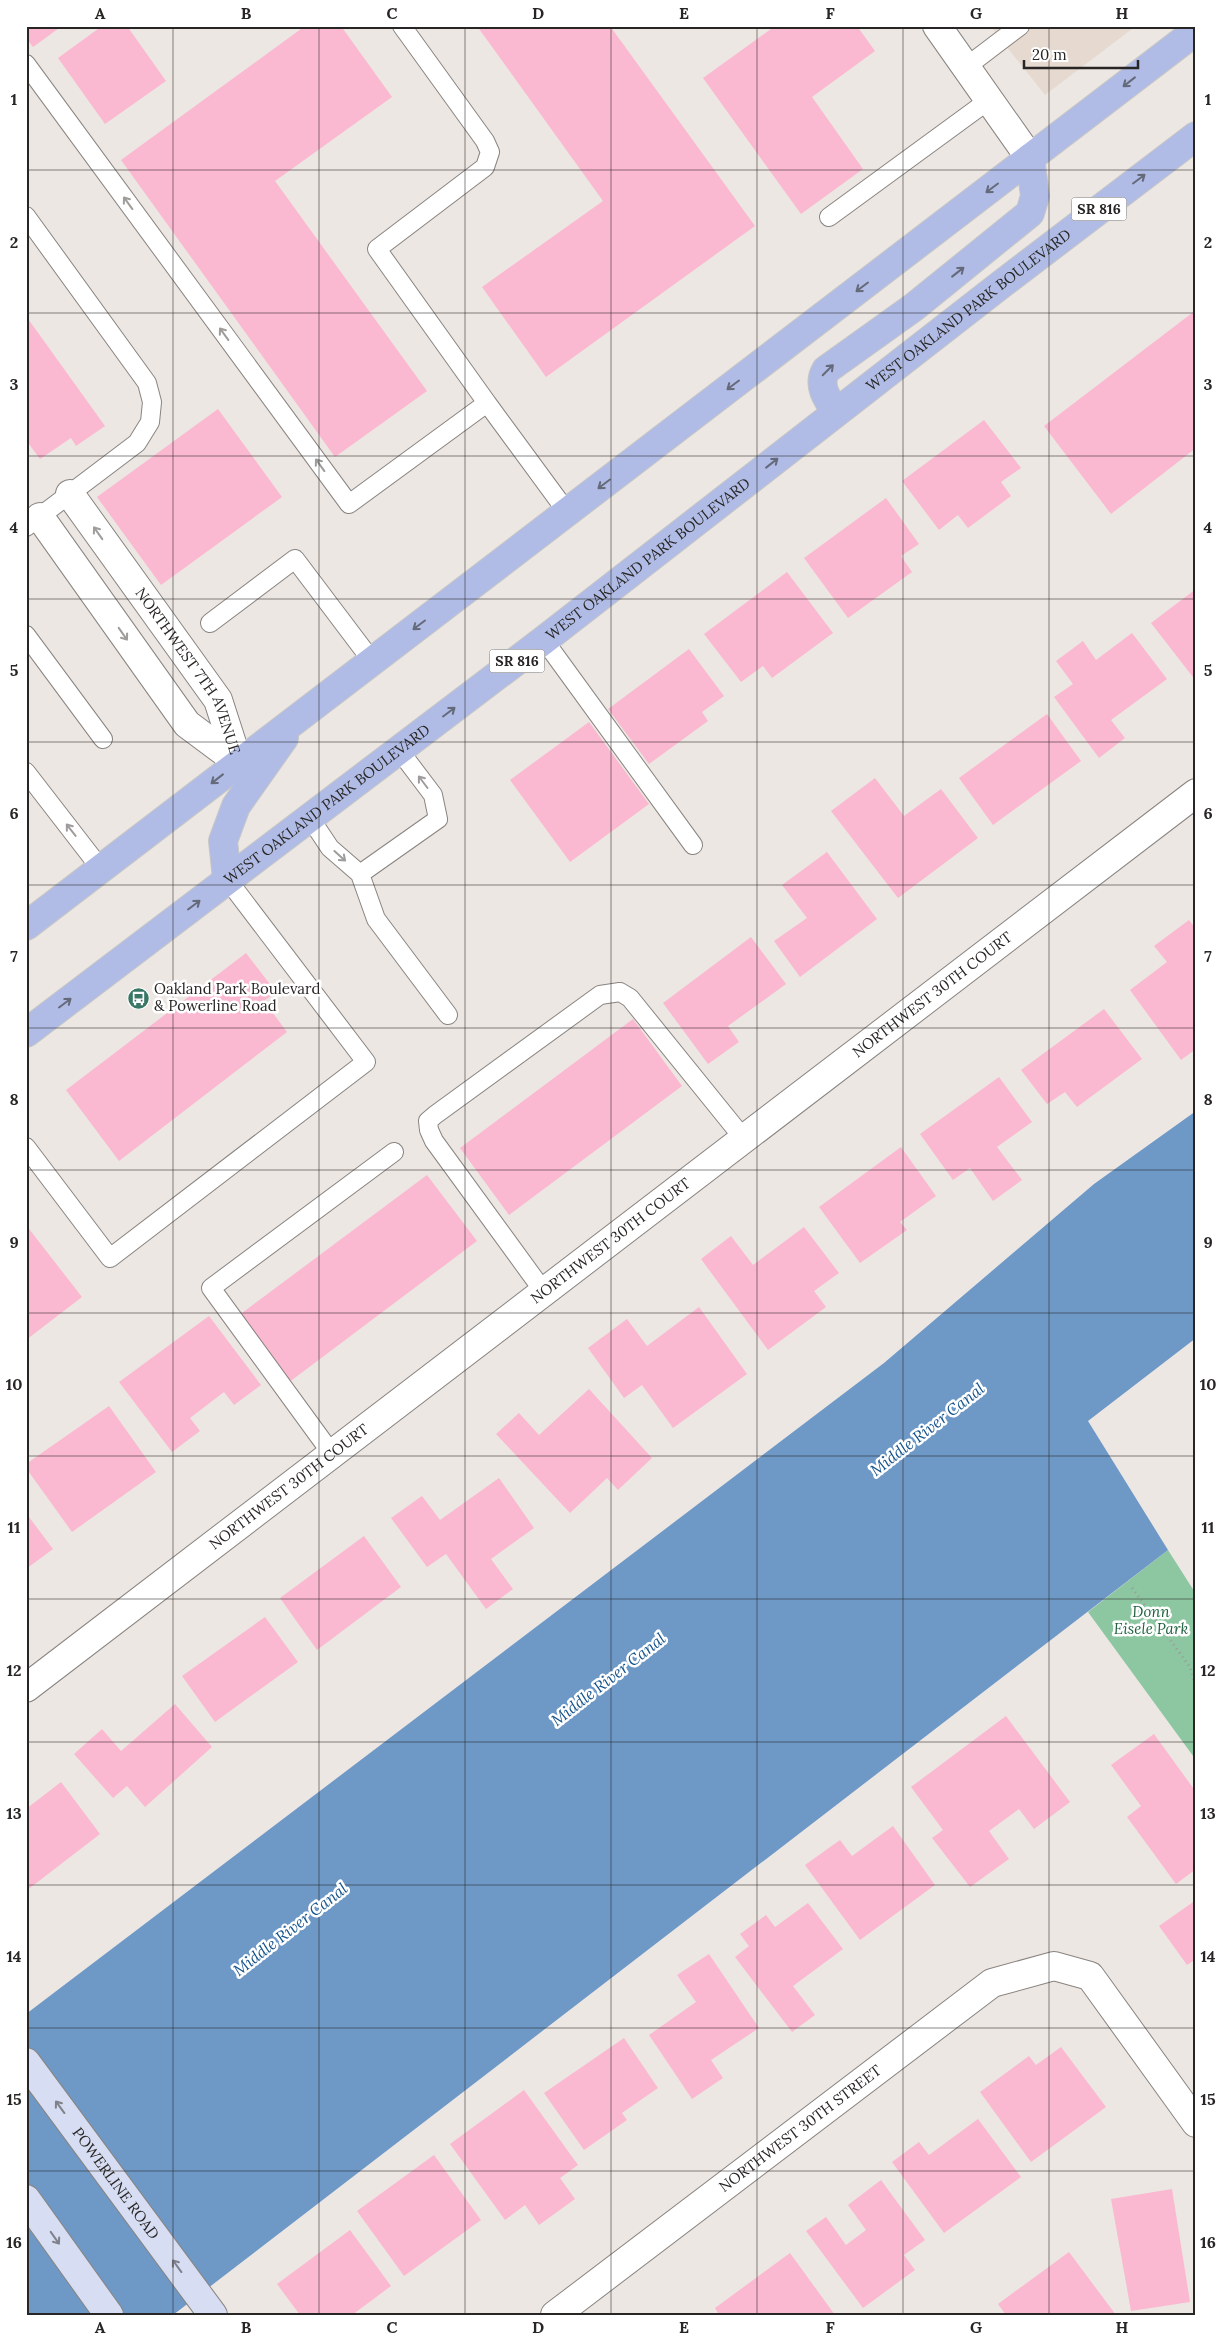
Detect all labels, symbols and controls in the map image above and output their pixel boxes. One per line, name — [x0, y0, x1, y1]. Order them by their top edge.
text: A — [95, 3, 106, 23]
text: B — [241, 3, 252, 23]
text: C — [386, 3, 398, 23]
text: D — [532, 3, 544, 23]
text: E — [679, 3, 689, 23]
text: F — [825, 3, 835, 23]
text: G — [970, 3, 982, 23]
text: H — [1116, 3, 1129, 23]
scale bar — [1024, 38, 1138, 70]
text: 20 m — [1032, 45, 1067, 64]
one-way arrow — [1123, 76, 1136, 87]
text: 1 — [11, 89, 17, 109]
text: 1 — [1205, 89, 1211, 109]
one-way arrow — [1132, 174, 1146, 184]
one-way arrow — [985, 182, 998, 193]
one-way arrow — [123, 196, 133, 210]
road number: SR 816 — [1072, 198, 1126, 220]
street label: WEST OAKLAND PARK BOULEVARD — [862, 225, 1075, 395]
text: 2 — [10, 232, 18, 252]
text: 2 — [1204, 232, 1212, 252]
one-way arrow — [951, 267, 964, 278]
one-way arrow — [856, 281, 869, 292]
one-way arrow — [219, 327, 229, 341]
one-way arrow — [822, 364, 834, 376]
text: 3 — [10, 374, 19, 394]
text: 3 — [1204, 374, 1213, 394]
one-way arrow — [726, 380, 740, 390]
one-way arrow — [765, 457, 778, 468]
one-way arrow — [315, 459, 326, 472]
street label: WEST OAKLAND PARK BOULEVARD — [542, 473, 754, 644]
one-way arrow — [598, 478, 611, 489]
text: 4 — [10, 517, 19, 537]
text: 4 — [1204, 517, 1213, 537]
one-way arrow — [93, 526, 103, 540]
street label: NORTHWEST 7TH AVENUE — [131, 584, 245, 757]
one-way arrow — [413, 620, 426, 631]
one-way arrow — [118, 627, 128, 641]
road number: SR 816 — [490, 649, 544, 672]
text: 5 — [10, 660, 19, 680]
text: 5 — [1204, 660, 1213, 680]
one-way arrow — [442, 706, 455, 717]
street label: WEST OAKLAND PARK BOULEVARD — [220, 720, 434, 888]
one-way arrow — [210, 774, 224, 784]
one-way arrow — [418, 776, 429, 789]
text: 6 — [9, 803, 19, 823]
text: 6 — [1203, 803, 1213, 823]
one-way arrow — [66, 824, 77, 837]
one-way arrow — [333, 850, 346, 862]
one-way arrow — [187, 899, 200, 910]
street label: NORTHWEST 30TH COURT — [848, 927, 1016, 1061]
text: 7 — [10, 946, 18, 966]
text: 7 — [1204, 946, 1212, 966]
place label: Oakland Park Boulevard & Powerline Road — [154, 979, 320, 1015]
bus stop icon: Oakland Park Boulevard & Powerline Road — [126, 986, 150, 1010]
one-way arrow — [58, 998, 71, 1009]
text: 8 — [9, 1089, 19, 1109]
text: 8 — [1203, 1089, 1213, 1109]
street label: NORTHWEST 30TH COURT — [527, 1173, 694, 1307]
text: 9 — [9, 1232, 19, 1252]
text: 9 — [1203, 1232, 1213, 1252]
text: 10 — [6, 1374, 22, 1394]
text: 10 — [1200, 1374, 1216, 1394]
water label: Middle River Canal — [866, 1378, 988, 1480]
street label: NORTHWEST 30TH COURT — [205, 1419, 372, 1554]
text: 11 — [8, 1517, 21, 1537]
text: 11 — [1202, 1517, 1215, 1537]
park label: Donn Eisele Park — [1114, 1602, 1188, 1638]
water label: Middle River Canal — [547, 1628, 669, 1730]
text: 12 — [6, 1660, 22, 1680]
text: 12 — [1200, 1660, 1216, 1680]
text: 13 — [6, 1803, 22, 1823]
text: 13 — [1200, 1803, 1216, 1823]
water label: Middle River Canal — [229, 1878, 351, 1980]
text: 14 — [6, 1946, 22, 1966]
text: 14 — [1200, 1946, 1216, 1966]
street label: NORTHWEST 30TH STREET — [715, 2060, 885, 2196]
text: 15 — [6, 2089, 22, 2109]
text: 15 — [1200, 2089, 1216, 2109]
one-way arrow — [55, 2100, 65, 2114]
street label: POWERLINE ROAD — [69, 2123, 164, 2243]
one-way arrow — [49, 2231, 60, 2244]
text: 16 — [6, 2232, 22, 2252]
text: 16 — [1200, 2232, 1216, 2252]
one-way arrow — [172, 2259, 182, 2273]
text: A — [95, 2317, 106, 2337]
text: B — [241, 2317, 252, 2337]
text: C — [386, 2317, 398, 2337]
text: D — [532, 2317, 544, 2337]
text: E — [679, 2317, 689, 2337]
text: F — [825, 2317, 835, 2337]
text: G — [970, 2317, 982, 2337]
text: H — [1116, 2317, 1129, 2337]

